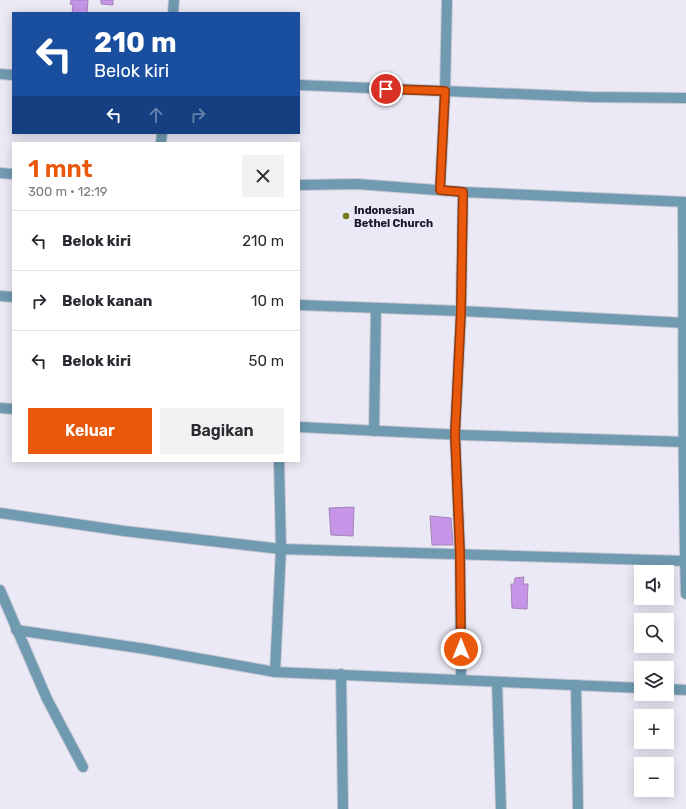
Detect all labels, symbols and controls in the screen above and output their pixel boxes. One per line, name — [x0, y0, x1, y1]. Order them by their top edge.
text: 210 m — [94, 26, 177, 59]
icon: left — [28, 28, 80, 80]
text: Belok kiri — [94, 60, 169, 82]
pin — [369, 72, 403, 106]
icon: arrive — [375, 78, 397, 100]
icon: left — [103, 104, 125, 126]
icon: ahead — [145, 104, 167, 126]
icon: right — [187, 104, 209, 126]
text: 1 mnt — [28, 155, 92, 183]
button: close — [242, 155, 284, 197]
text: 300 m · 12:19 — [28, 184, 108, 199]
place label: Indonesian Bethel Church — [354, 204, 433, 230]
marker: Indonesian Bethel Church — [341, 211, 351, 221]
icon: left — [28, 230, 50, 252]
text: Belok kiri — [62, 232, 131, 250]
text: 210 m — [242, 232, 284, 250]
icon: right — [28, 290, 50, 312]
text: Belok kanan — [62, 292, 152, 310]
text: 10 m — [251, 292, 284, 310]
icon: left — [28, 350, 50, 372]
text: Belok kiri — [62, 352, 131, 370]
text: 50 m — [249, 352, 284, 370]
button: Keluar — [28, 408, 152, 454]
button: Bagikan — [160, 408, 284, 454]
map controls — [634, 565, 674, 797]
button: sound — [634, 565, 674, 605]
button: search — [634, 613, 674, 653]
position arrow — [440, 628, 482, 670]
button: layers — [634, 661, 674, 701]
button: + — [634, 709, 674, 749]
button: − — [634, 757, 674, 797]

